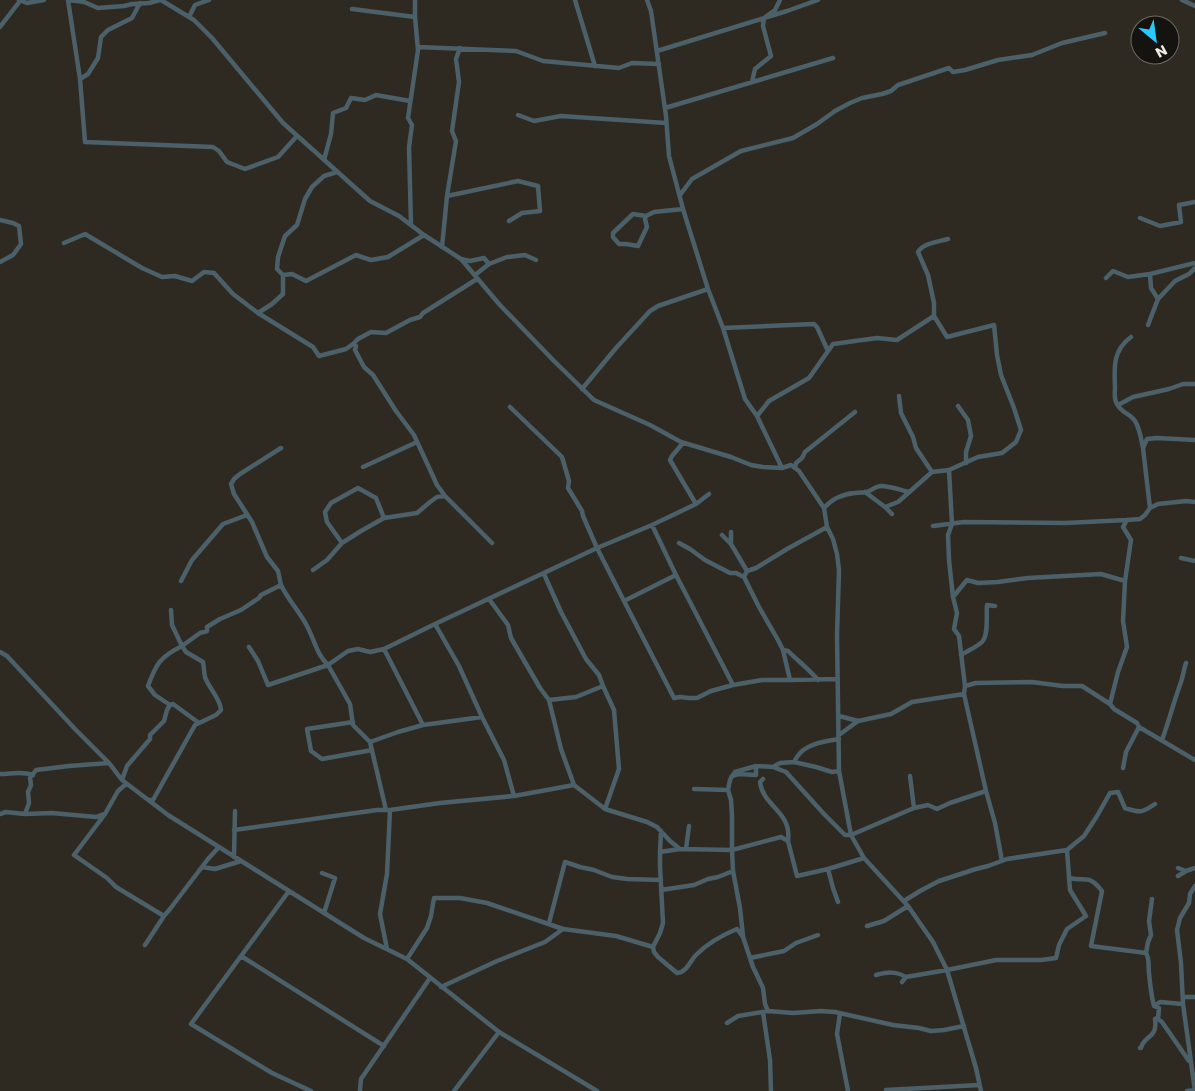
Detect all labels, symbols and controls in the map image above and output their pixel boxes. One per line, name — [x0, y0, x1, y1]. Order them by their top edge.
north arrow — [1130, 15, 1180, 65]
text: N — [1152, 40, 1171, 63]

